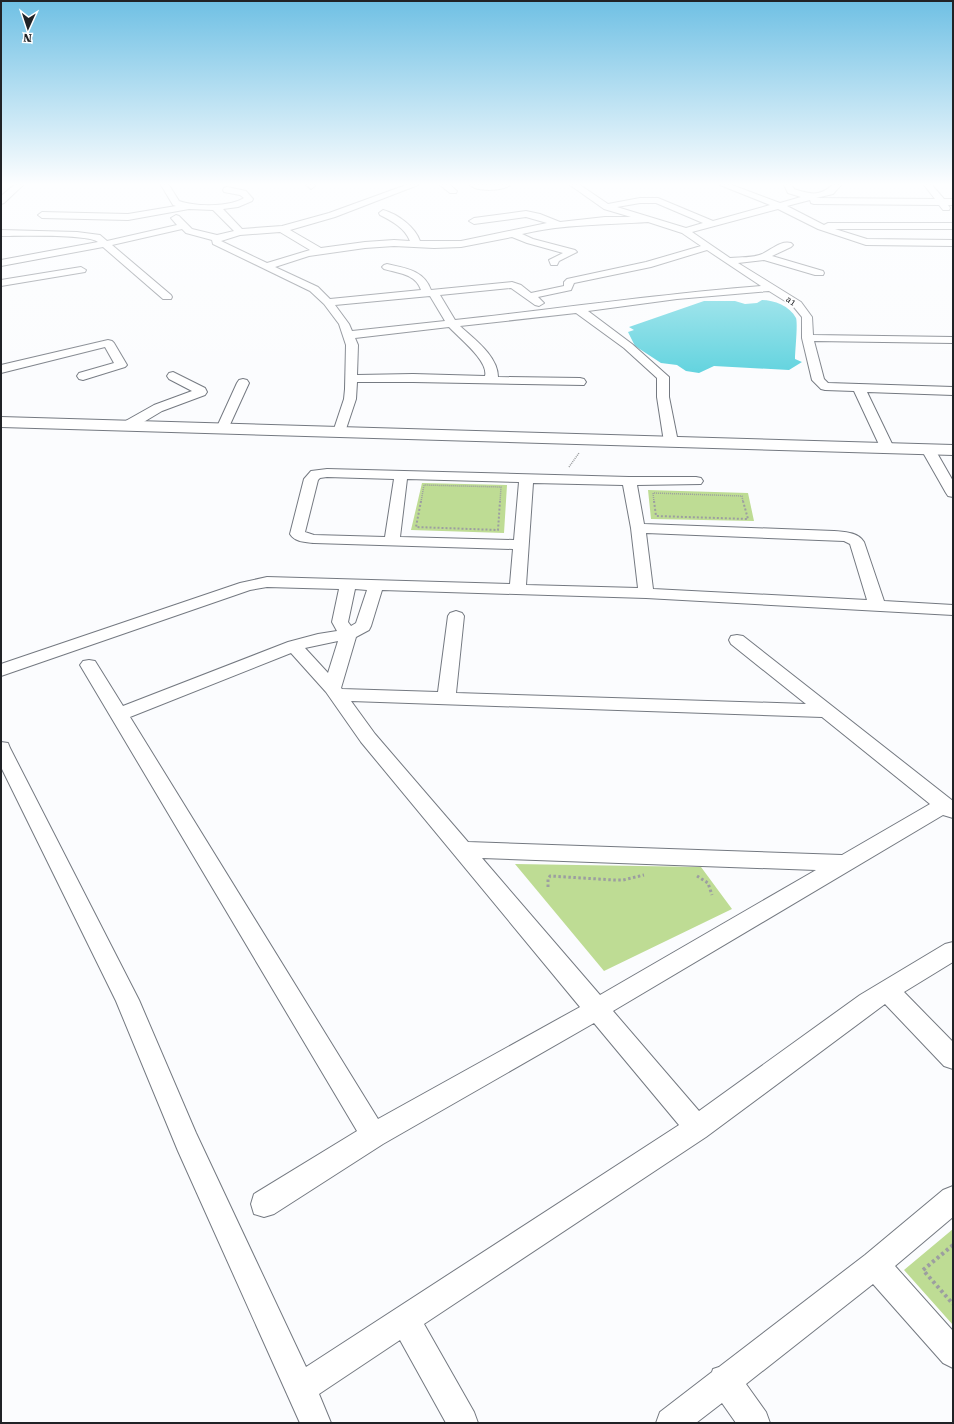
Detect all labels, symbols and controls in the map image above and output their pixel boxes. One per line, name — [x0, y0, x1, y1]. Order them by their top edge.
north arrow — [8, 8, 48, 48]
text: N — [22, 31, 32, 44]
street label: a1 — [784, 294, 798, 308]

